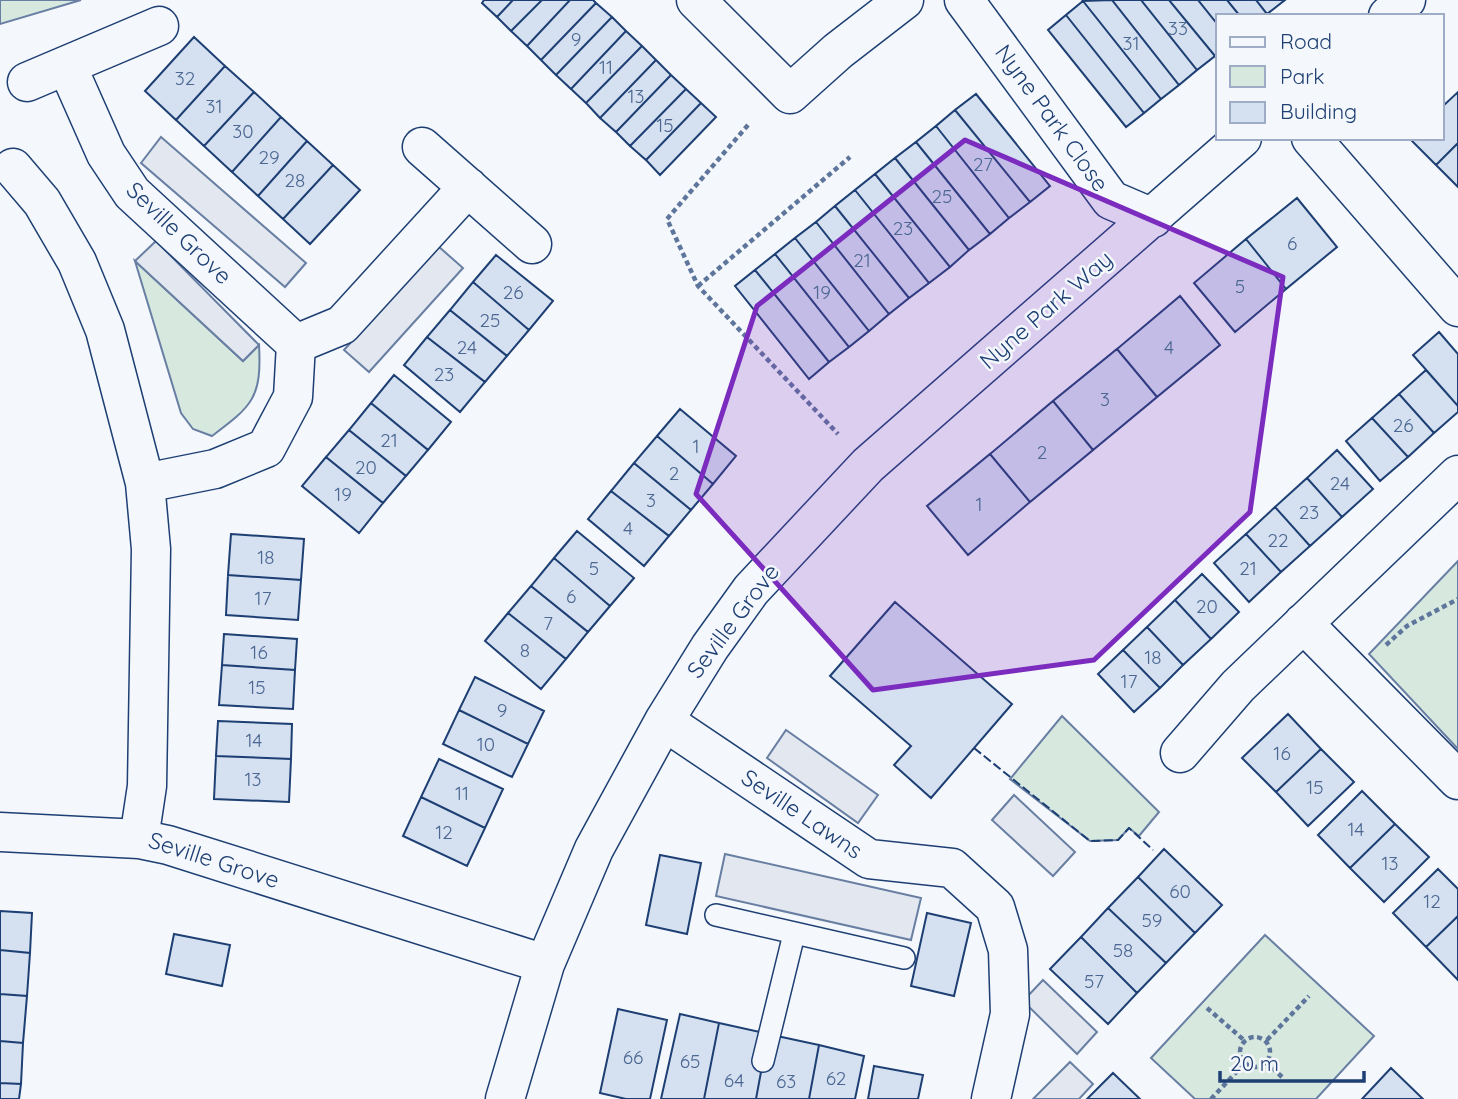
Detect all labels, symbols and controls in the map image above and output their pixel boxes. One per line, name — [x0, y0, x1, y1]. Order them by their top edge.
legend — [1216, 14, 1444, 140]
house number: 33 — [1168, 16, 1188, 40]
house number: 9 — [571, 27, 581, 51]
text: Road — [1280, 28, 1332, 54]
house number: 31 — [1123, 31, 1140, 55]
street label: Nyne Park Close — [989, 38, 1116, 197]
house number: 11 — [599, 55, 613, 79]
text: Park — [1280, 63, 1324, 89]
house number: 32 — [175, 66, 195, 90]
house number: 13 — [628, 84, 645, 108]
house number: 31 — [206, 94, 223, 118]
text: Building — [1280, 98, 1357, 124]
house number: 15 — [656, 113, 674, 137]
house number: 30 — [232, 119, 254, 143]
house number: 29 — [258, 145, 280, 169]
house number: 27 — [973, 152, 993, 176]
house number: 28 — [285, 168, 305, 192]
street label: Seville Grove — [120, 175, 238, 290]
house number: 25 — [932, 184, 952, 208]
house number: 23 — [893, 216, 913, 240]
house number: 6 — [1287, 231, 1297, 255]
street label: Nyne Park Way — [973, 244, 1118, 375]
house number: 21 — [853, 248, 871, 272]
house number: 5 — [1235, 274, 1245, 298]
house number: 26 — [503, 280, 523, 304]
house number: 19 — [813, 280, 831, 304]
house number: 25 — [480, 308, 500, 332]
house number: 24 — [457, 335, 477, 359]
house number: 4 — [1164, 335, 1174, 359]
house number: 23 — [434, 362, 454, 386]
house number: 3 — [1100, 387, 1110, 411]
house number: 26 — [1393, 413, 1413, 437]
house number: 21 — [380, 428, 398, 452]
house number: 1 — [692, 434, 700, 458]
house number: 2 — [1037, 440, 1047, 464]
house number: 20 — [355, 455, 377, 479]
house number: 2 — [669, 461, 679, 485]
house number: 24 — [1330, 471, 1350, 495]
house number: 19 — [334, 482, 352, 506]
house number: 3 — [646, 488, 656, 512]
house number: 1 — [975, 492, 983, 516]
house number: 23 — [1299, 500, 1319, 524]
house number: 4 — [623, 516, 633, 540]
house number: 22 — [1267, 528, 1289, 552]
house number: 18 — [257, 545, 275, 569]
house number: 5 — [589, 556, 599, 580]
house number: 21 — [1239, 556, 1257, 580]
street label: Seville Grove — [680, 558, 785, 684]
house number: 6 — [566, 584, 576, 608]
house number: 17 — [255, 586, 272, 610]
house number: 20 — [1196, 594, 1218, 618]
house number: 7 — [543, 611, 553, 635]
house number: 8 — [520, 638, 530, 662]
house number: 16 — [250, 640, 268, 664]
house number: 18 — [1144, 645, 1162, 669]
house number: 17 — [1121, 669, 1138, 693]
house number: 15 — [248, 675, 266, 699]
house number: 9 — [497, 698, 507, 722]
house number: 14 — [246, 728, 262, 752]
house number: 10 — [477, 732, 495, 756]
house number: 16 — [1273, 741, 1291, 765]
street label: Seville Lawns — [736, 762, 868, 865]
house number: 13 — [245, 767, 262, 791]
house number: 15 — [1306, 775, 1324, 799]
house number: 11 — [455, 781, 469, 805]
house number: 14 — [1348, 817, 1364, 841]
house number: 12 — [435, 820, 453, 844]
street label: Seville Grove — [145, 825, 283, 894]
house number: 13 — [1382, 851, 1399, 875]
house number: 60 — [1169, 879, 1191, 903]
house number: 12 — [1423, 889, 1441, 913]
house number: 59 — [1142, 908, 1162, 932]
house number: 58 — [1113, 938, 1133, 962]
house number: 57 — [1084, 969, 1104, 993]
scale bar — [1220, 1040, 1364, 1084]
house number: 66 — [623, 1045, 643, 1069]
house number: 65 — [680, 1049, 700, 1073]
text: 20 m — [1230, 1050, 1279, 1076]
house number: 62 — [826, 1066, 846, 1090]
house number: 64 — [724, 1068, 744, 1092]
house number: 63 — [776, 1069, 796, 1093]

